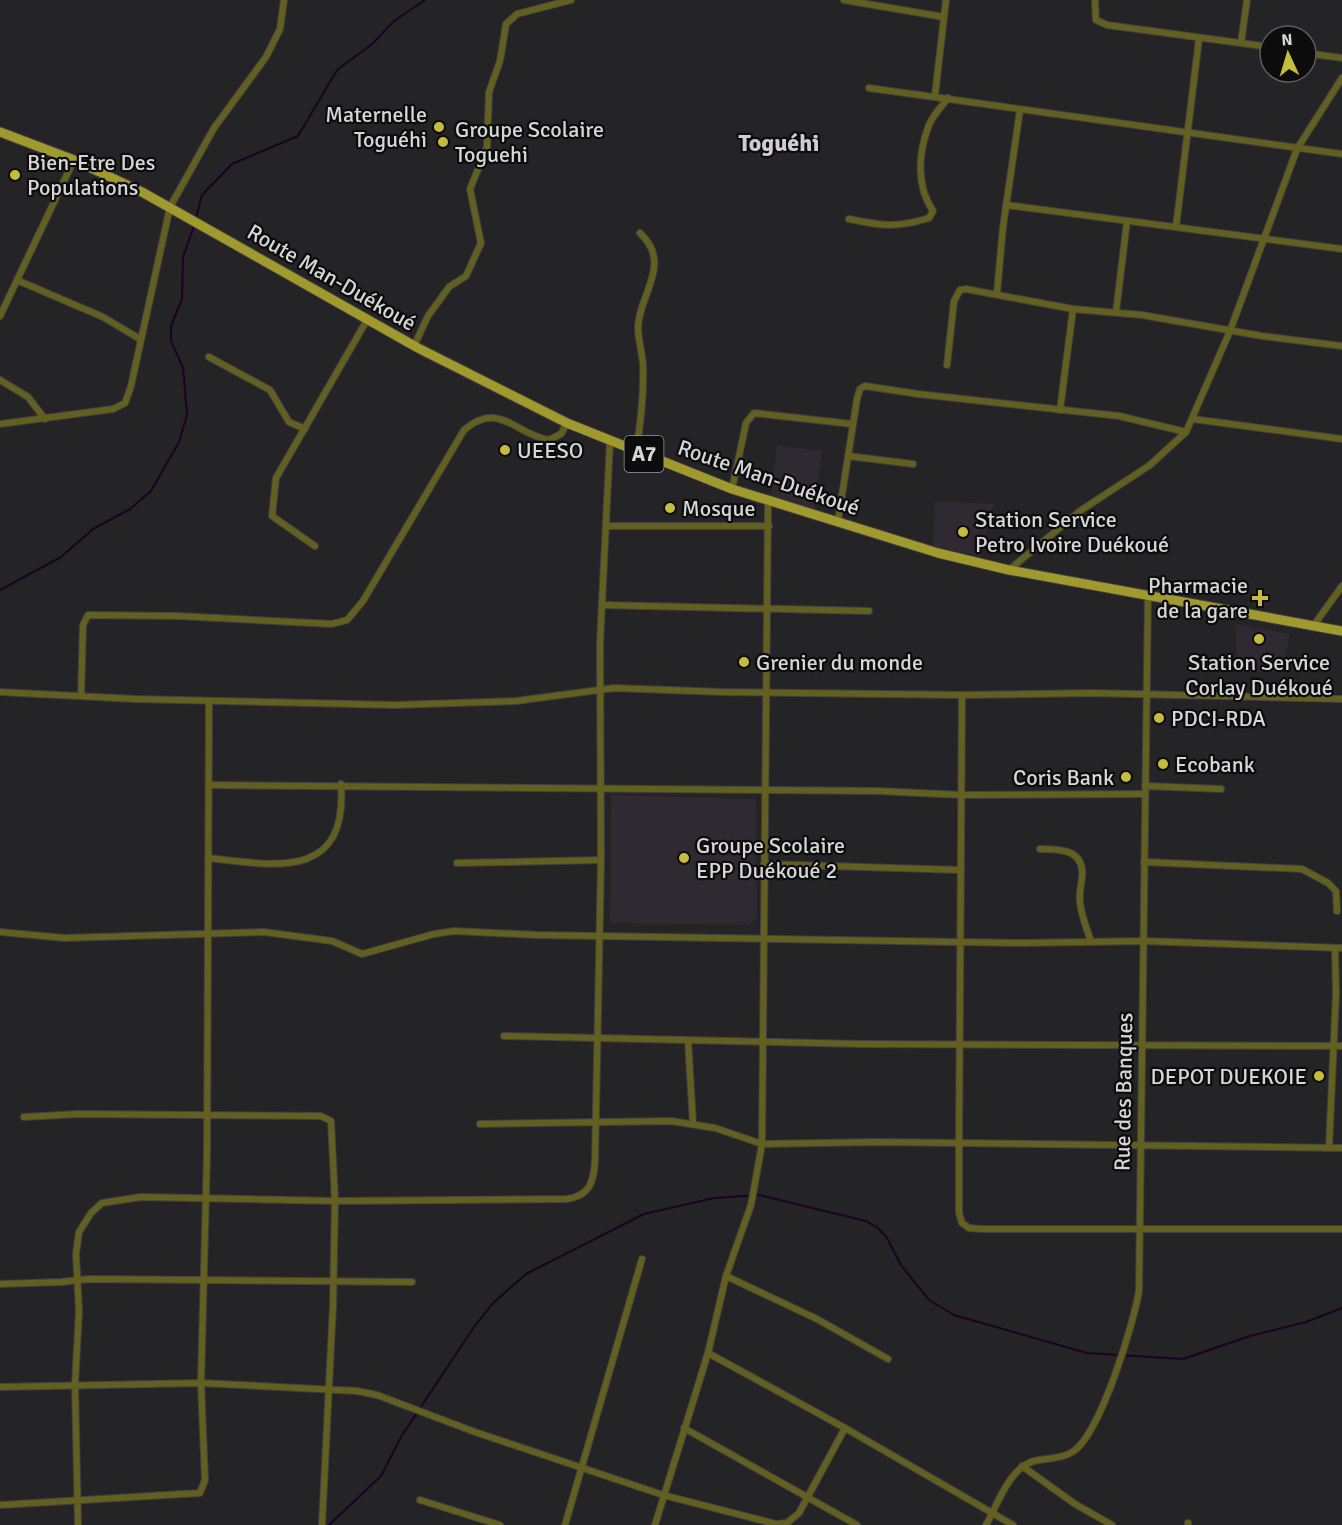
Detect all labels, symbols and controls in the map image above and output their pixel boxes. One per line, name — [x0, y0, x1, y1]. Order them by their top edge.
north arrow — [1258, 24, 1318, 84]
text: N — [1281, 30, 1293, 50]
place label: Maternelle Toguéhi — [325, 101, 427, 153]
place label: Groupe Scolaire Toguehi — [455, 116, 604, 168]
marker: Maternelle Toguéhi — [432, 120, 446, 134]
district label: Toguéhi — [739, 128, 819, 158]
marker: Groupe Scolaire Toguehi — [436, 135, 450, 149]
place label: Bien-Etre Des Populations — [27, 149, 155, 201]
marker: Bien-Etre Des Populations — [8, 168, 22, 182]
street label: Route Man-Duékoué — [242, 218, 421, 337]
street label: Route Man-Duékoué — [674, 434, 863, 521]
road number: A7 — [624, 436, 664, 472]
place label: UEESO — [517, 437, 583, 464]
marker: UEESO — [498, 443, 512, 457]
place label: Mosque — [682, 495, 755, 522]
marker: Mosque — [663, 501, 677, 515]
place label: Station Service Petro Ivoire Duékoué — [975, 506, 1169, 558]
marker: Station Service Petro Ivoire Duékoué — [956, 525, 970, 539]
place label: Pharmacie de la gare — [1148, 572, 1248, 624]
marker: Pharmacie de la gare — [1253, 591, 1267, 605]
marker: Station Service Corlay Duékoué — [1252, 632, 1266, 646]
place label: Grenier du monde — [756, 649, 923, 676]
place label: Station Service Corlay Duékoué — [1185, 649, 1333, 701]
marker: Grenier du monde — [737, 655, 751, 669]
place label: PDCI-RDA — [1171, 705, 1266, 732]
marker: PDCI-RDA — [1152, 711, 1166, 725]
place label: Ecobank — [1175, 751, 1255, 778]
marker: Ecobank — [1156, 757, 1170, 771]
place label: Coris Bank — [1013, 764, 1114, 791]
marker: Coris Bank — [1119, 770, 1133, 784]
place label: Groupe Scolaire EPP Duékoué 2 — [696, 832, 845, 884]
marker: Groupe Scolaire EPP Duékoué 2 — [677, 851, 691, 865]
street label: Rue des Banques — [1109, 1013, 1138, 1171]
place label: DEPOT DUEKOIE — [1151, 1063, 1307, 1090]
marker: DEPOT DUEKOIE — [1312, 1069, 1326, 1083]

